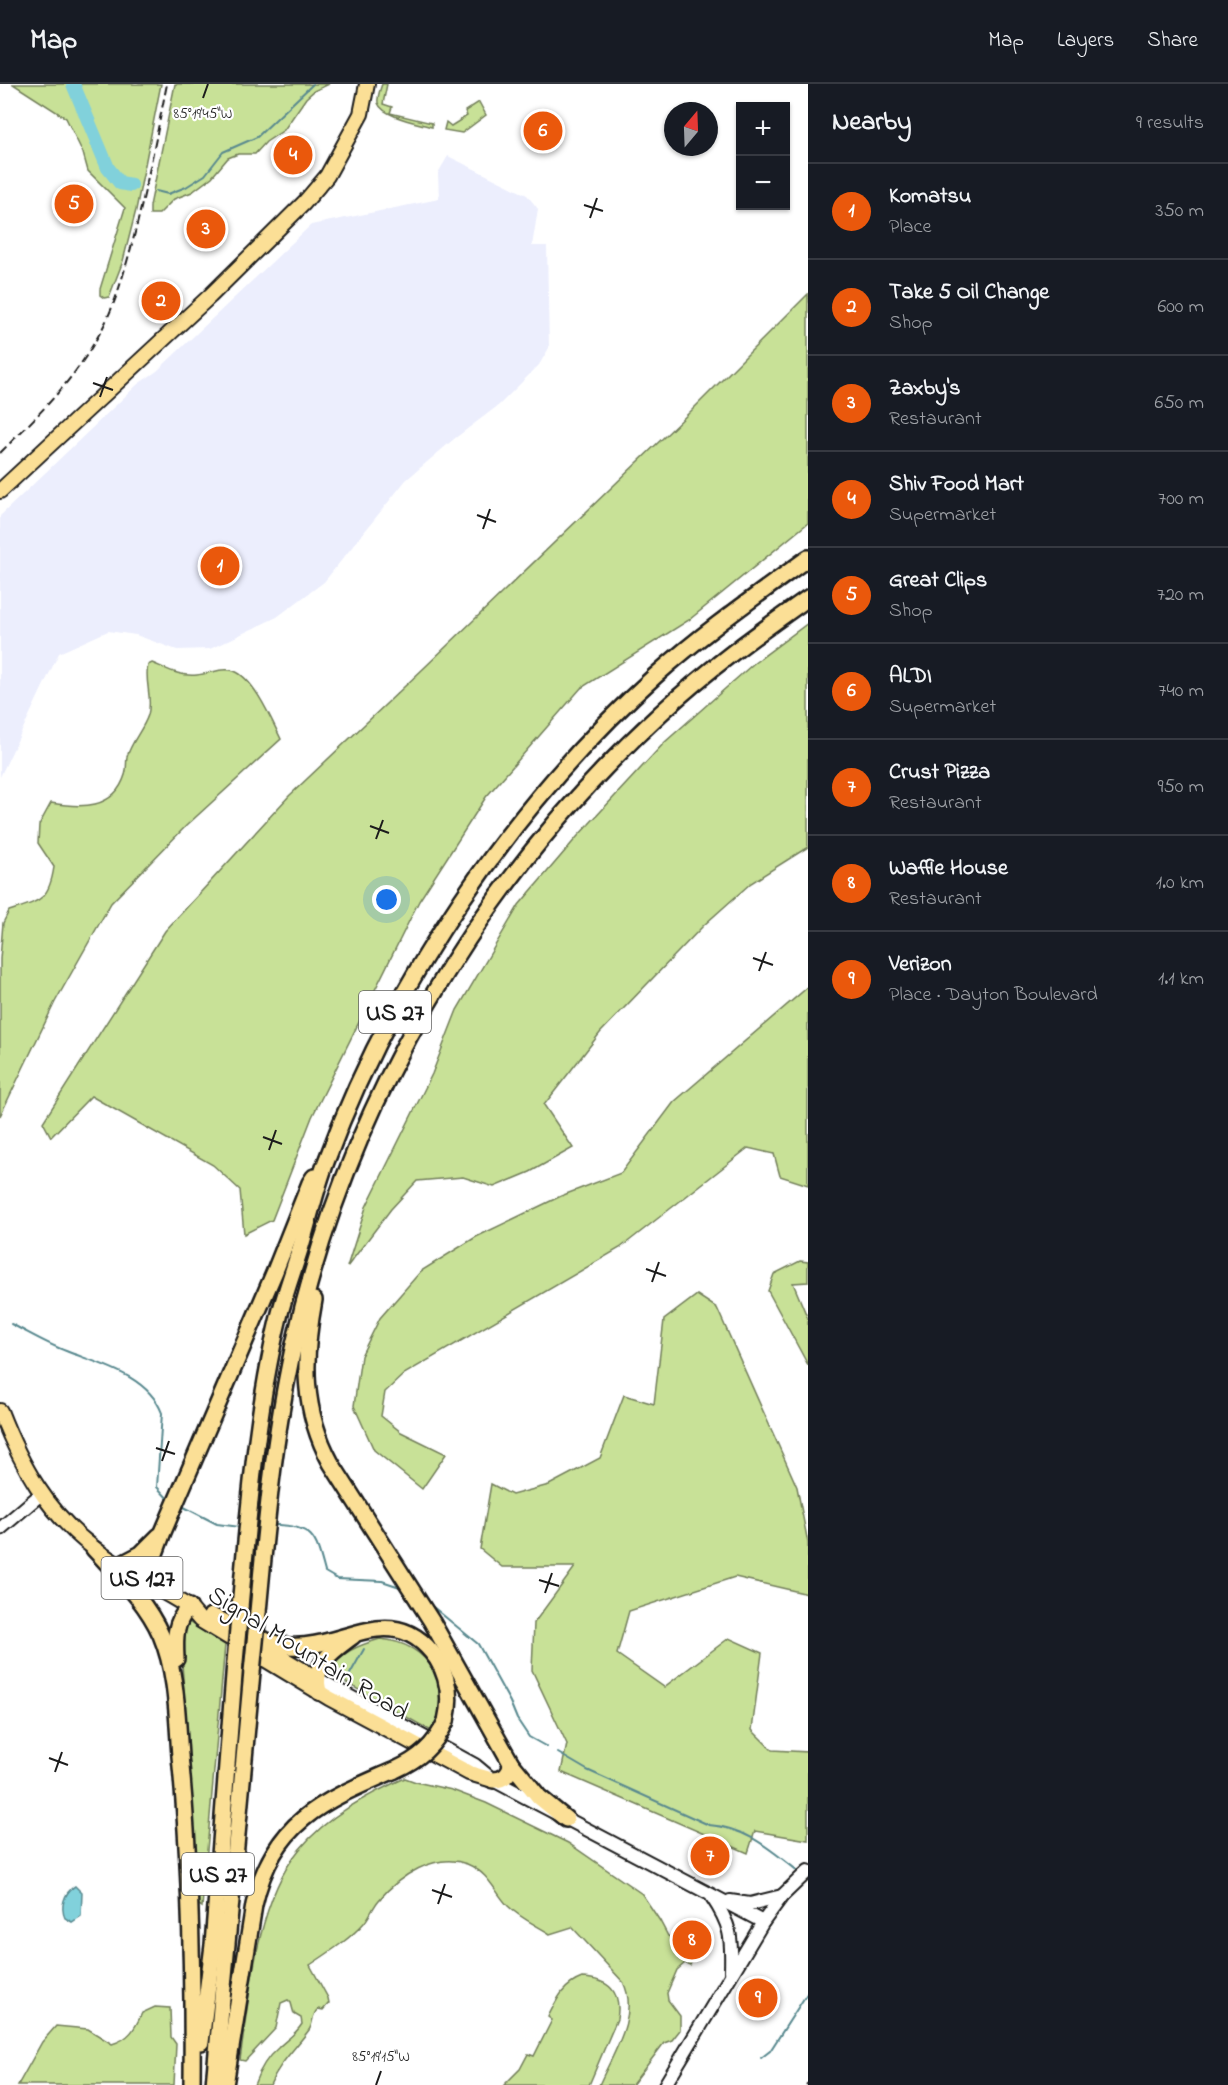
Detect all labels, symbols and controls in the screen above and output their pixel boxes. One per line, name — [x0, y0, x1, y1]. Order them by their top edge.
text: Map — [30, 21, 77, 62]
text: Map — [988, 26, 1024, 56]
text: Layers — [1057, 26, 1114, 56]
text: Share — [1147, 26, 1198, 56]
north arrow — [664, 102, 718, 156]
map controls — [736, 102, 790, 210]
button: + — [736, 102, 790, 156]
text: 85°19'45"W — [174, 103, 232, 125]
text: Nearby — [832, 104, 911, 142]
pin: 6 — [524, 108, 562, 154]
text: 9 results — [1136, 109, 1204, 138]
pin: 4 — [274, 132, 312, 178]
button: − — [736, 156, 790, 210]
text: Komatsu — [889, 181, 971, 213]
pin: 5 — [54, 182, 94, 226]
text: 1 — [848, 197, 855, 226]
text: 350 m — [1155, 197, 1204, 226]
pin: 3 — [186, 206, 226, 252]
text: Place — [889, 213, 931, 242]
text: Take 5 Oil Change — [889, 277, 1049, 309]
pin: 2 — [142, 278, 180, 324]
text: 2 — [847, 293, 856, 322]
text: 600 m — [1157, 293, 1204, 322]
text: Shop — [889, 309, 933, 338]
text: Zaxby's — [889, 373, 961, 405]
text: 3 — [847, 389, 856, 418]
text: 650 m — [1155, 389, 1204, 418]
text: Restaurant — [889, 405, 982, 434]
text: Shiv Food Mart — [889, 469, 1024, 501]
text: 4 — [847, 485, 856, 514]
text: 700 m — [1158, 485, 1204, 514]
text: Supermarket — [889, 501, 996, 530]
pin: 1 — [200, 544, 240, 588]
text: Great Clips — [889, 565, 987, 597]
text: 5 — [846, 581, 857, 610]
text: 720 m — [1157, 581, 1204, 610]
text: Shop — [889, 597, 933, 626]
text: ALDI — [889, 661, 932, 693]
text: 6 — [847, 677, 856, 706]
text: 740 m — [1158, 677, 1204, 706]
text: Supermarket — [889, 693, 996, 722]
text: Crust Pizza — [889, 757, 990, 789]
text: 7 — [847, 773, 856, 802]
text: 950 m — [1157, 773, 1204, 802]
text: Restaurant — [889, 789, 982, 818]
text: Waffle House — [889, 853, 1008, 885]
text: 8 — [848, 869, 855, 898]
text: 1.0 km — [1156, 869, 1204, 898]
your location — [372, 885, 401, 914]
text: Restaurant — [889, 885, 982, 914]
text: Verizon — [889, 949, 951, 981]
text: 9 — [848, 965, 855, 994]
text: 1.1 km — [1158, 965, 1204, 994]
text: Place · Dayton Boulevard — [889, 981, 1098, 1010]
road number: US 27 — [359, 991, 431, 1033]
road number: US 127 — [102, 1557, 182, 1599]
street label: Signal Mountain Road — [199, 1577, 416, 1732]
pin: 7 — [690, 1834, 730, 1878]
road number: US 27 — [182, 1853, 254, 1895]
pin: 8 — [672, 1918, 712, 1962]
pin: 9 — [738, 1976, 777, 2020]
text: 85°19'15"W — [352, 2046, 410, 2068]

